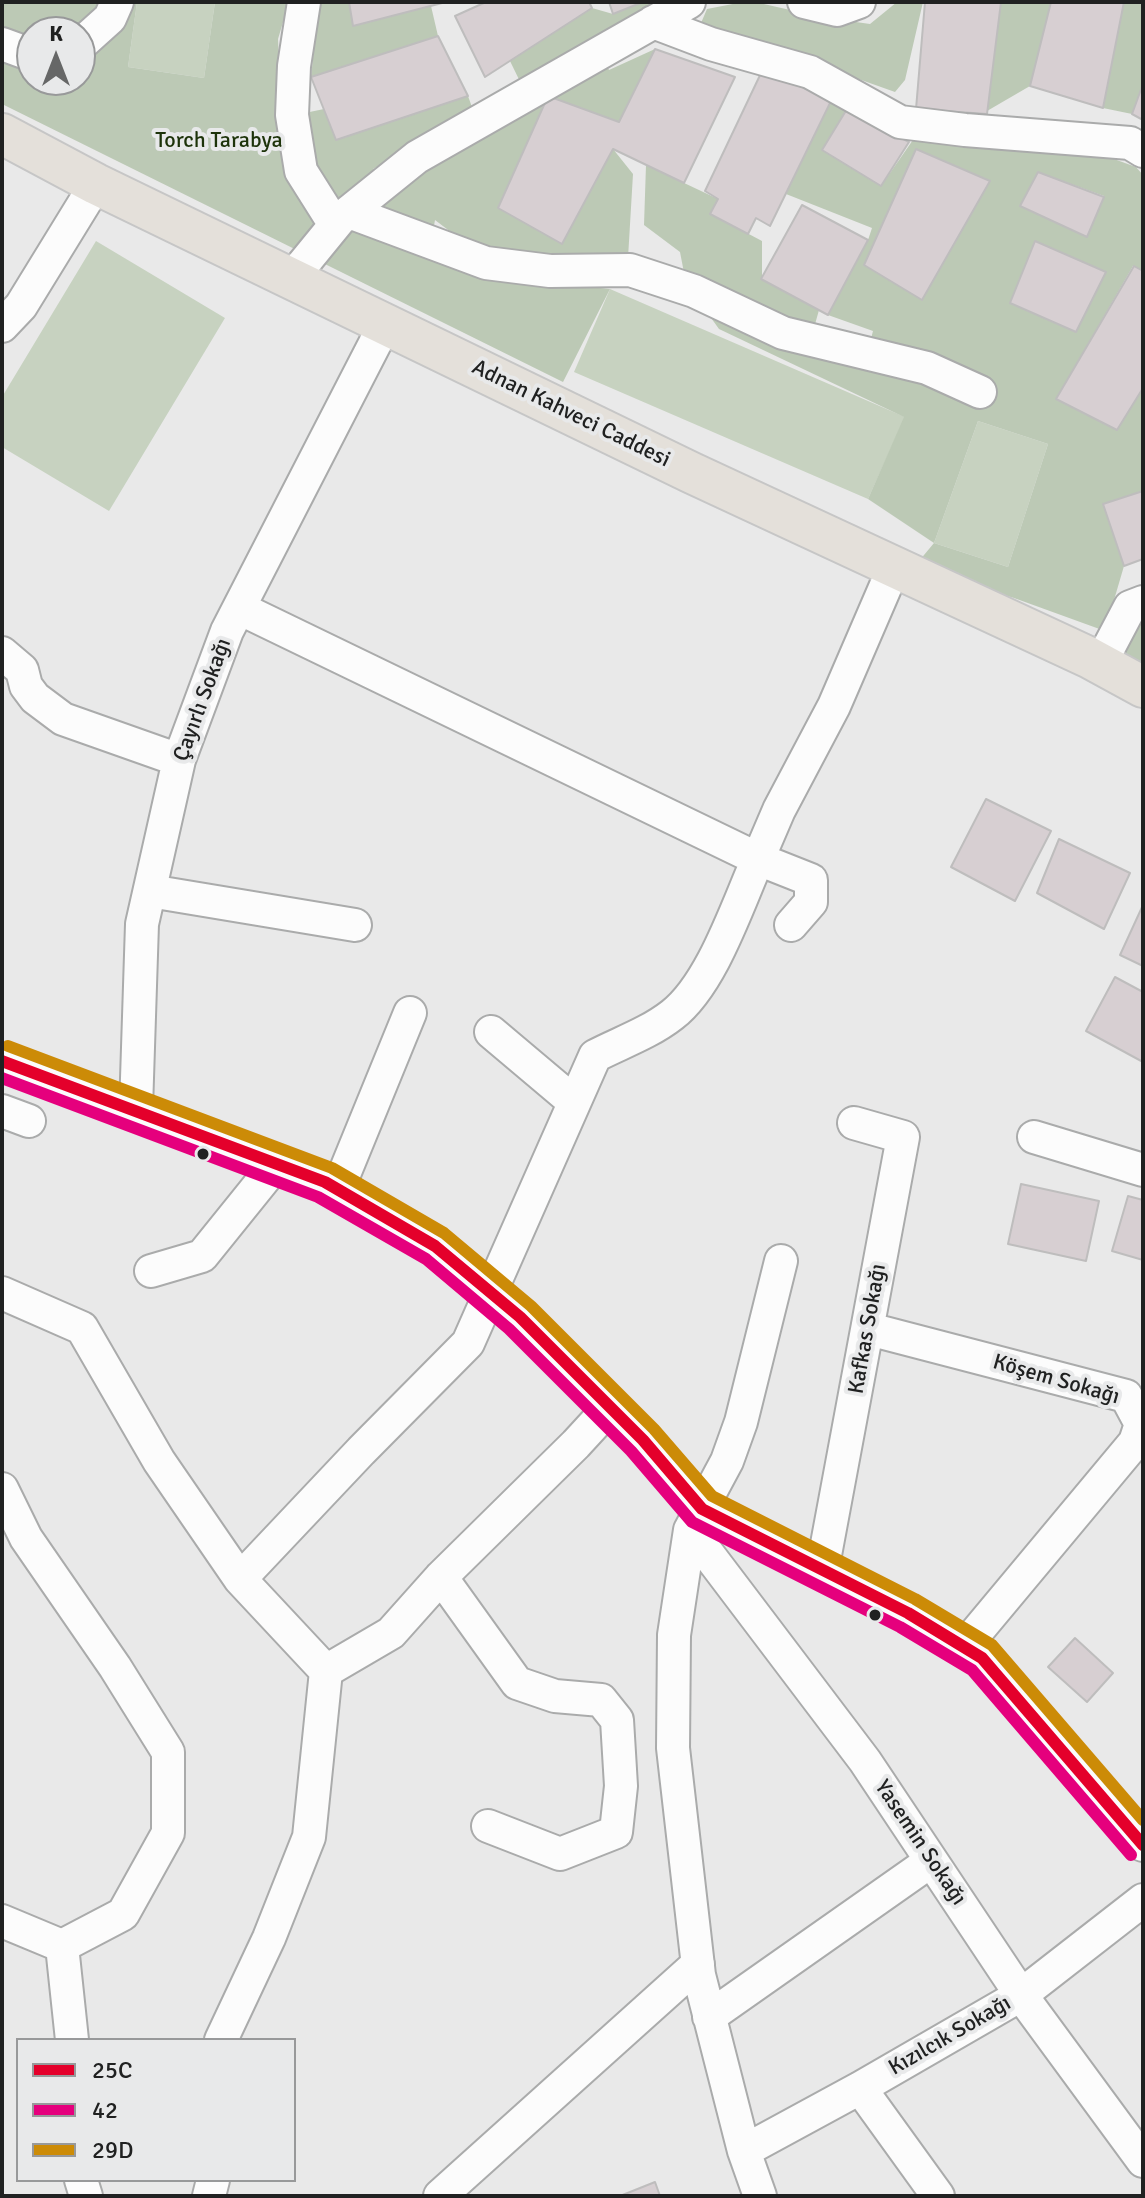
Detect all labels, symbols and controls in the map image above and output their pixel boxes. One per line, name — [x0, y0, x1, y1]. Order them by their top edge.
north arrow — [16, 16, 96, 96]
text: K — [49, 20, 63, 47]
park label: Torch Tarabya — [155, 128, 283, 154]
street label: Adnan Kahveci Caddesi — [468, 355, 674, 473]
street label: Çayırlı Sokağı — [169, 635, 237, 765]
unlabelled marker — [195, 1146, 211, 1162]
street label: Kafkas Sokağı — [844, 1262, 892, 1396]
street label: Köşem Sokağı — [990, 1349, 1122, 1411]
unlabelled marker — [867, 1607, 883, 1623]
street label: Yasemin Sokağı — [868, 1775, 972, 1911]
street label: Kızılcık Sokağı — [884, 1990, 1016, 2082]
legend — [16, 2038, 296, 2182]
text: 25C — [92, 2055, 132, 2085]
text: 42 — [92, 2095, 118, 2125]
text: 29D — [92, 2135, 133, 2165]

